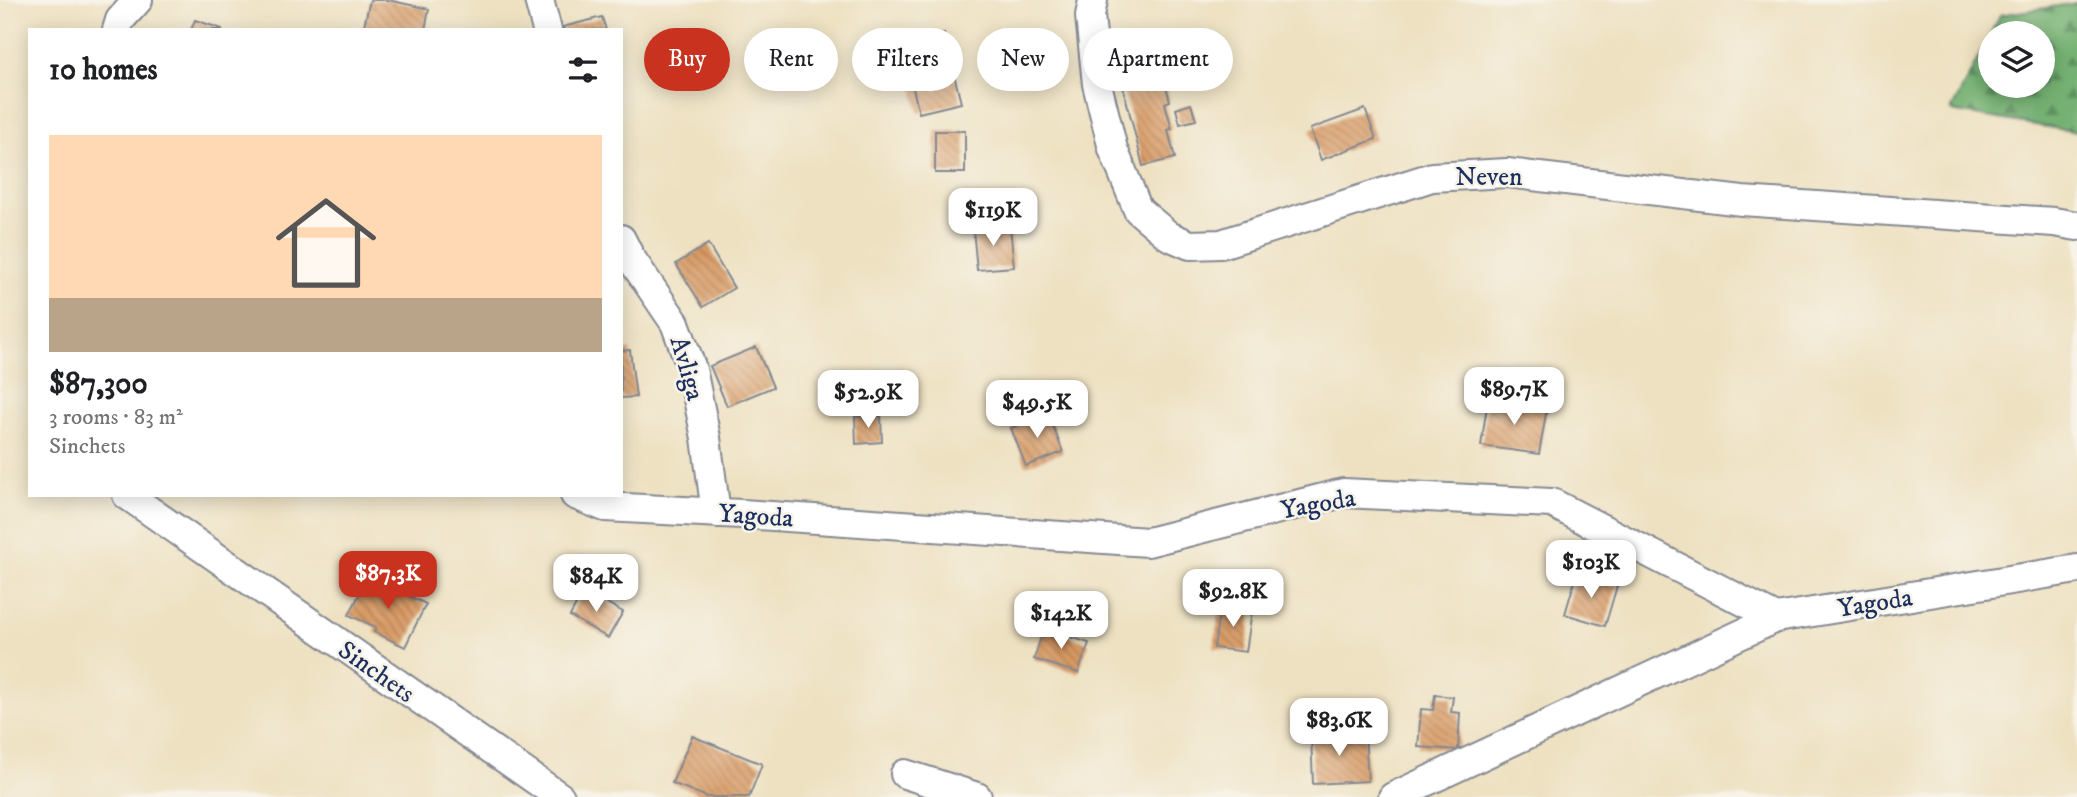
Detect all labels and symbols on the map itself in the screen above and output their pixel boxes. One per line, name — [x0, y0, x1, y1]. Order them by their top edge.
street label: Neven — [1455, 161, 1523, 194]
pin: $119K — [944, 188, 1042, 248]
street label: Avliga — [662, 333, 711, 404]
pin: $89.7K — [1457, 368, 1571, 427]
pin: $52.9K — [811, 370, 925, 430]
pin: $49.5K — [980, 380, 1094, 440]
street label: Yagoda — [1278, 482, 1358, 527]
street label: Yagoda — [717, 497, 795, 536]
pin: $103K — [1542, 540, 1640, 600]
pin: $87.3K — [331, 552, 445, 611]
pin: $84K — [555, 554, 637, 614]
pin: $92.8K — [1176, 570, 1290, 629]
street label: Yagoda — [1836, 581, 1915, 626]
pin: $142K — [1012, 592, 1110, 651]
street label: Sinchets — [331, 634, 421, 711]
pin: $83.6K — [1282, 698, 1396, 758]

